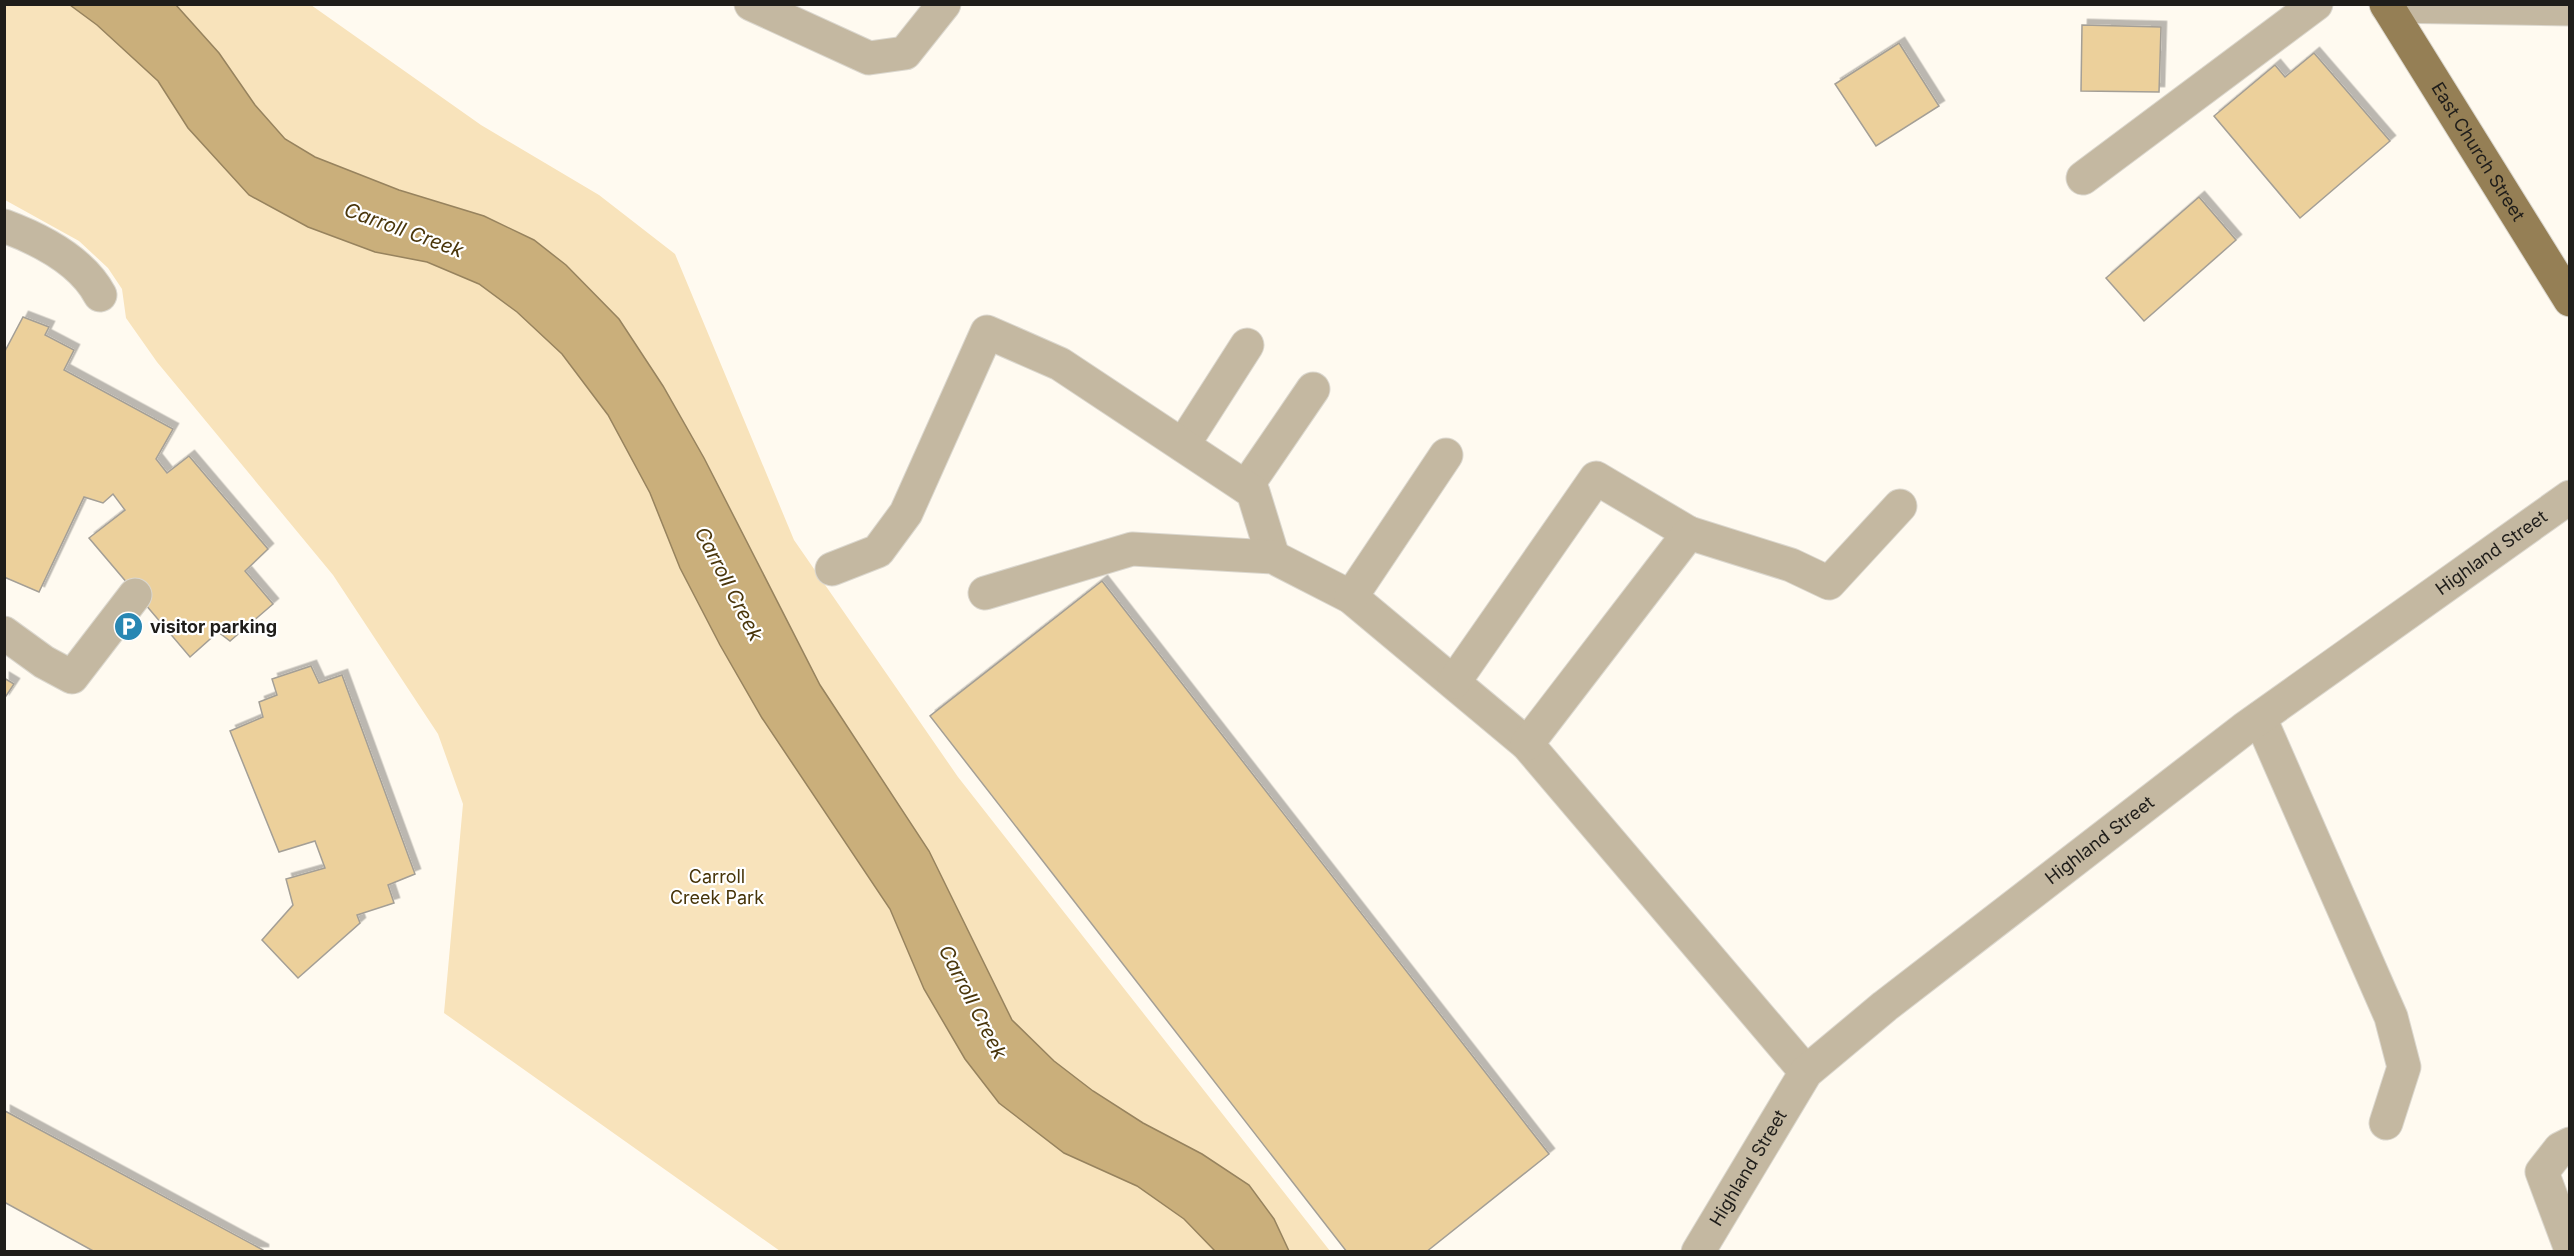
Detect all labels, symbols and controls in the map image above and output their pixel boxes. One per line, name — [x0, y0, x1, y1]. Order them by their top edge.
street label: East Church Street — [2427, 78, 2529, 225]
water label: Carroll Creek — [341, 197, 468, 263]
street label: Highland Street — [2431, 506, 2551, 599]
water label: Carroll Creek — [690, 523, 769, 646]
parking icon: visitor parking — [113, 611, 145, 643]
place label: visitor parking — [150, 616, 277, 637]
street label: Highland Street — [2041, 791, 2158, 888]
park label: Carroll Creek Park — [670, 866, 764, 908]
water label: Carroll Creek — [934, 941, 1013, 1064]
street label: Highland Street — [1705, 1106, 1791, 1229]

